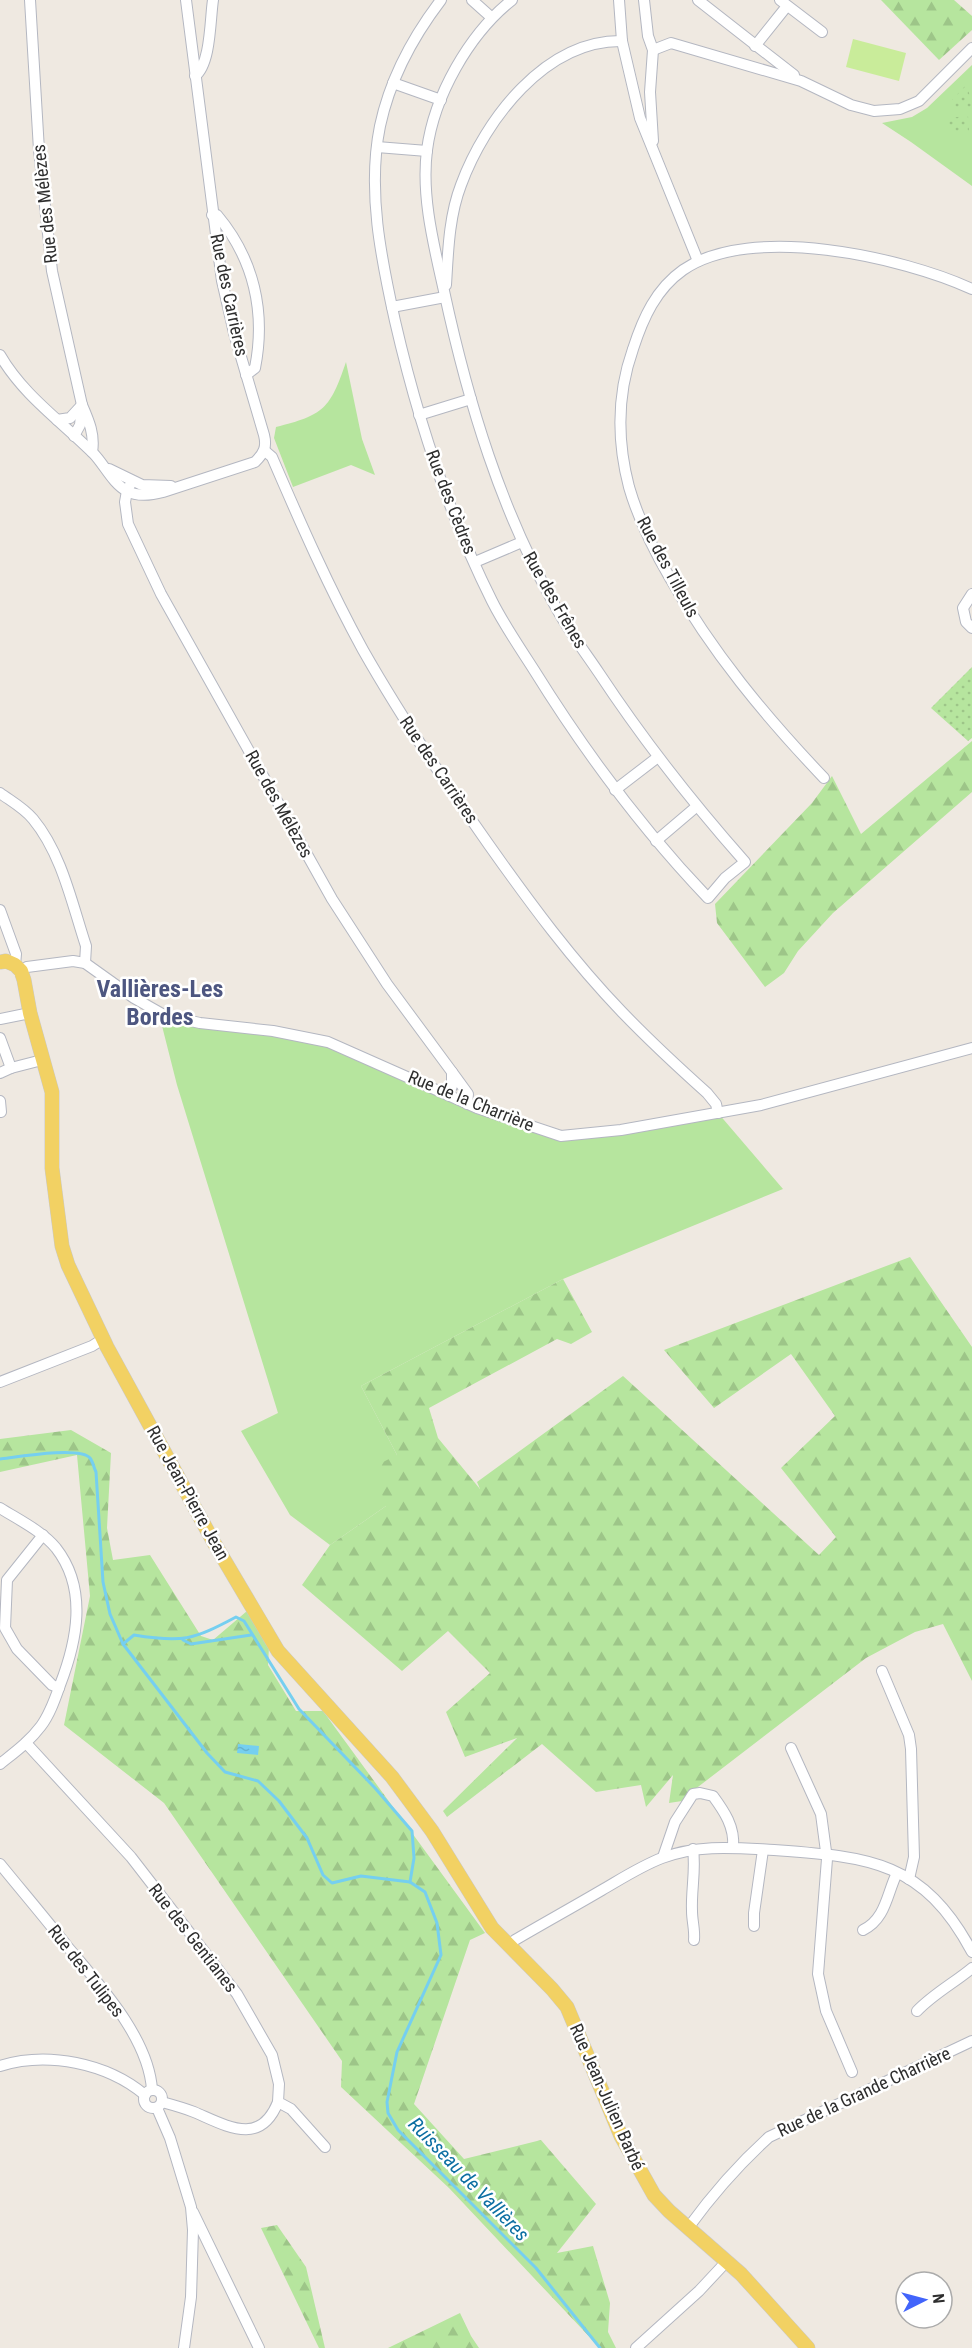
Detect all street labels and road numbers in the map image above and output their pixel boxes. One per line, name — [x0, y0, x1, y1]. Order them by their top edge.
street label: Rue des Mélèzes — [28, 144, 61, 265]
street label: Rue des Carrières — [206, 232, 253, 358]
street label: Rue des Cèdres — [422, 447, 481, 557]
street label: Rue des Tilleuls — [633, 513, 704, 621]
street label: Rue des Frênes — [519, 548, 592, 652]
street label: Rue des Carrières — [396, 712, 483, 827]
street label: Rue des Mélèzes — [241, 746, 318, 861]
street label: Rue de la Charrière — [405, 1066, 537, 1135]
street label: Rue Jean-Pierre Jean — [143, 1422, 234, 1564]
street label: Rue des Gentianes — [145, 1879, 242, 1996]
street label: Rue des Tulipes — [44, 1920, 129, 2021]
street label: Rue Jean-Julien Barbé — [566, 2020, 649, 2173]
street label: Rue de la Grande Charrière — [774, 2042, 954, 2141]

